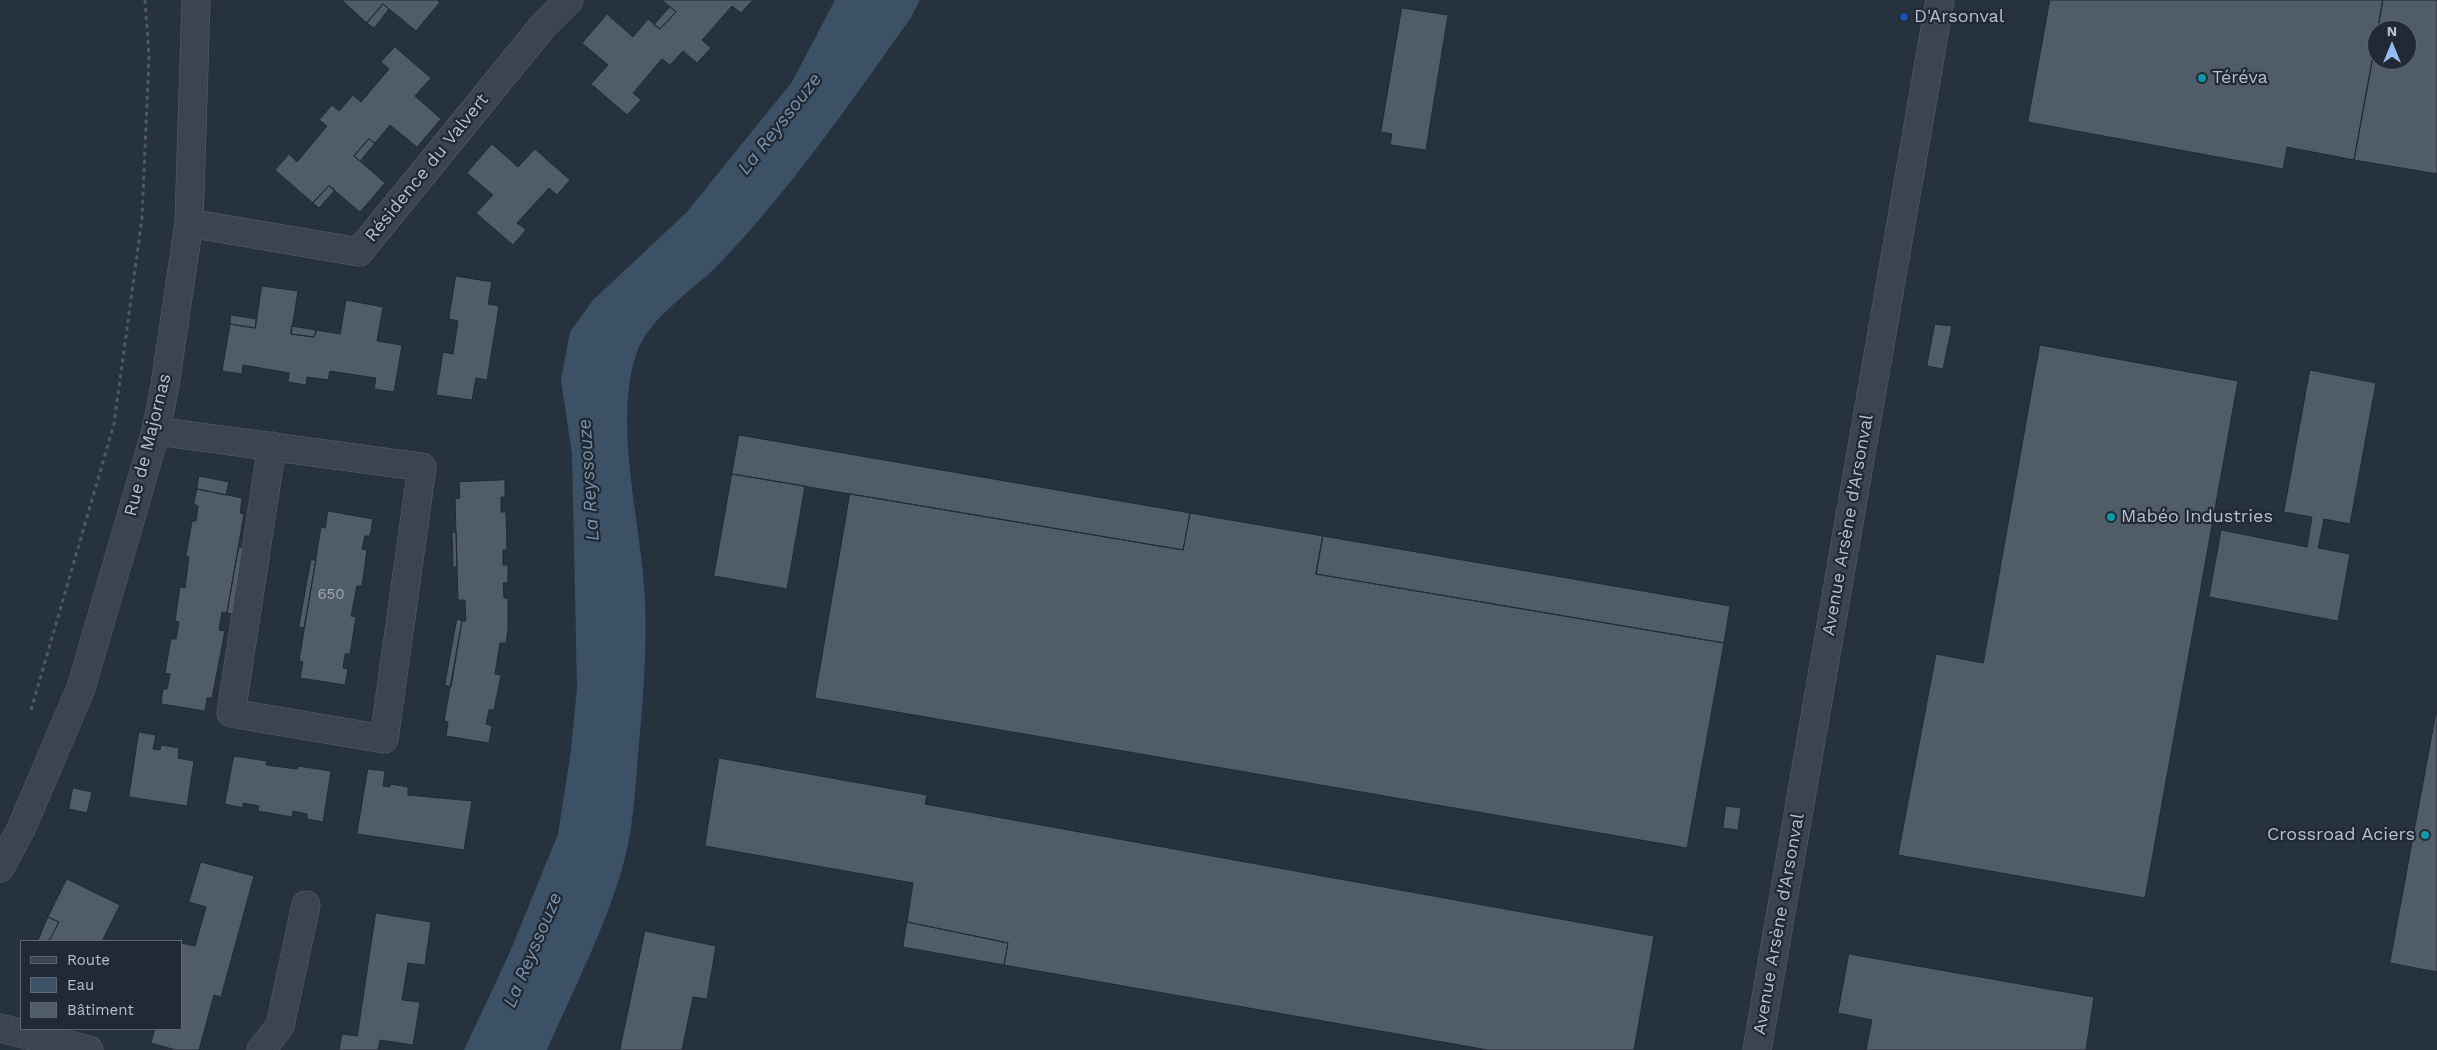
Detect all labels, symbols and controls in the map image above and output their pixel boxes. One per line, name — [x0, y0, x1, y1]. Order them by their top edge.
place label: D'Arsonval — [1914, 6, 2004, 28]
marker: D'Arsonval — [1898, 11, 1910, 23]
north arrow — [2367, 20, 2417, 70]
text: N — [2387, 23, 2397, 39]
place label: Téréva — [2212, 67, 2268, 89]
water label: La Reyssouze — [733, 69, 827, 179]
marker: Téréva — [2196, 72, 2208, 84]
street label: Résidence du Valvert — [361, 90, 493, 246]
street label: Rue de Majornas — [120, 371, 176, 519]
street label: Avenue Arsène d'Arsonval — [1818, 412, 1878, 638]
water label: La Reyssouze — [573, 418, 605, 542]
place label: Mabéo Industries — [2121, 506, 2273, 528]
marker: Mabéo Industries — [2105, 511, 2117, 523]
house number: 650 — [317, 586, 345, 604]
street label: Avenue Arsène d'Arsonval — [1749, 811, 1809, 1037]
place label: Crossroad Aciers — [2267, 824, 2415, 846]
marker: Crossroad Aciers — [2419, 829, 2431, 841]
water label: La Reyssouze — [499, 889, 567, 1011]
legend — [20, 940, 182, 1030]
text: Route — [67, 951, 110, 969]
text: Eau — [67, 976, 94, 994]
text: Bâtiment — [67, 1001, 134, 1019]

